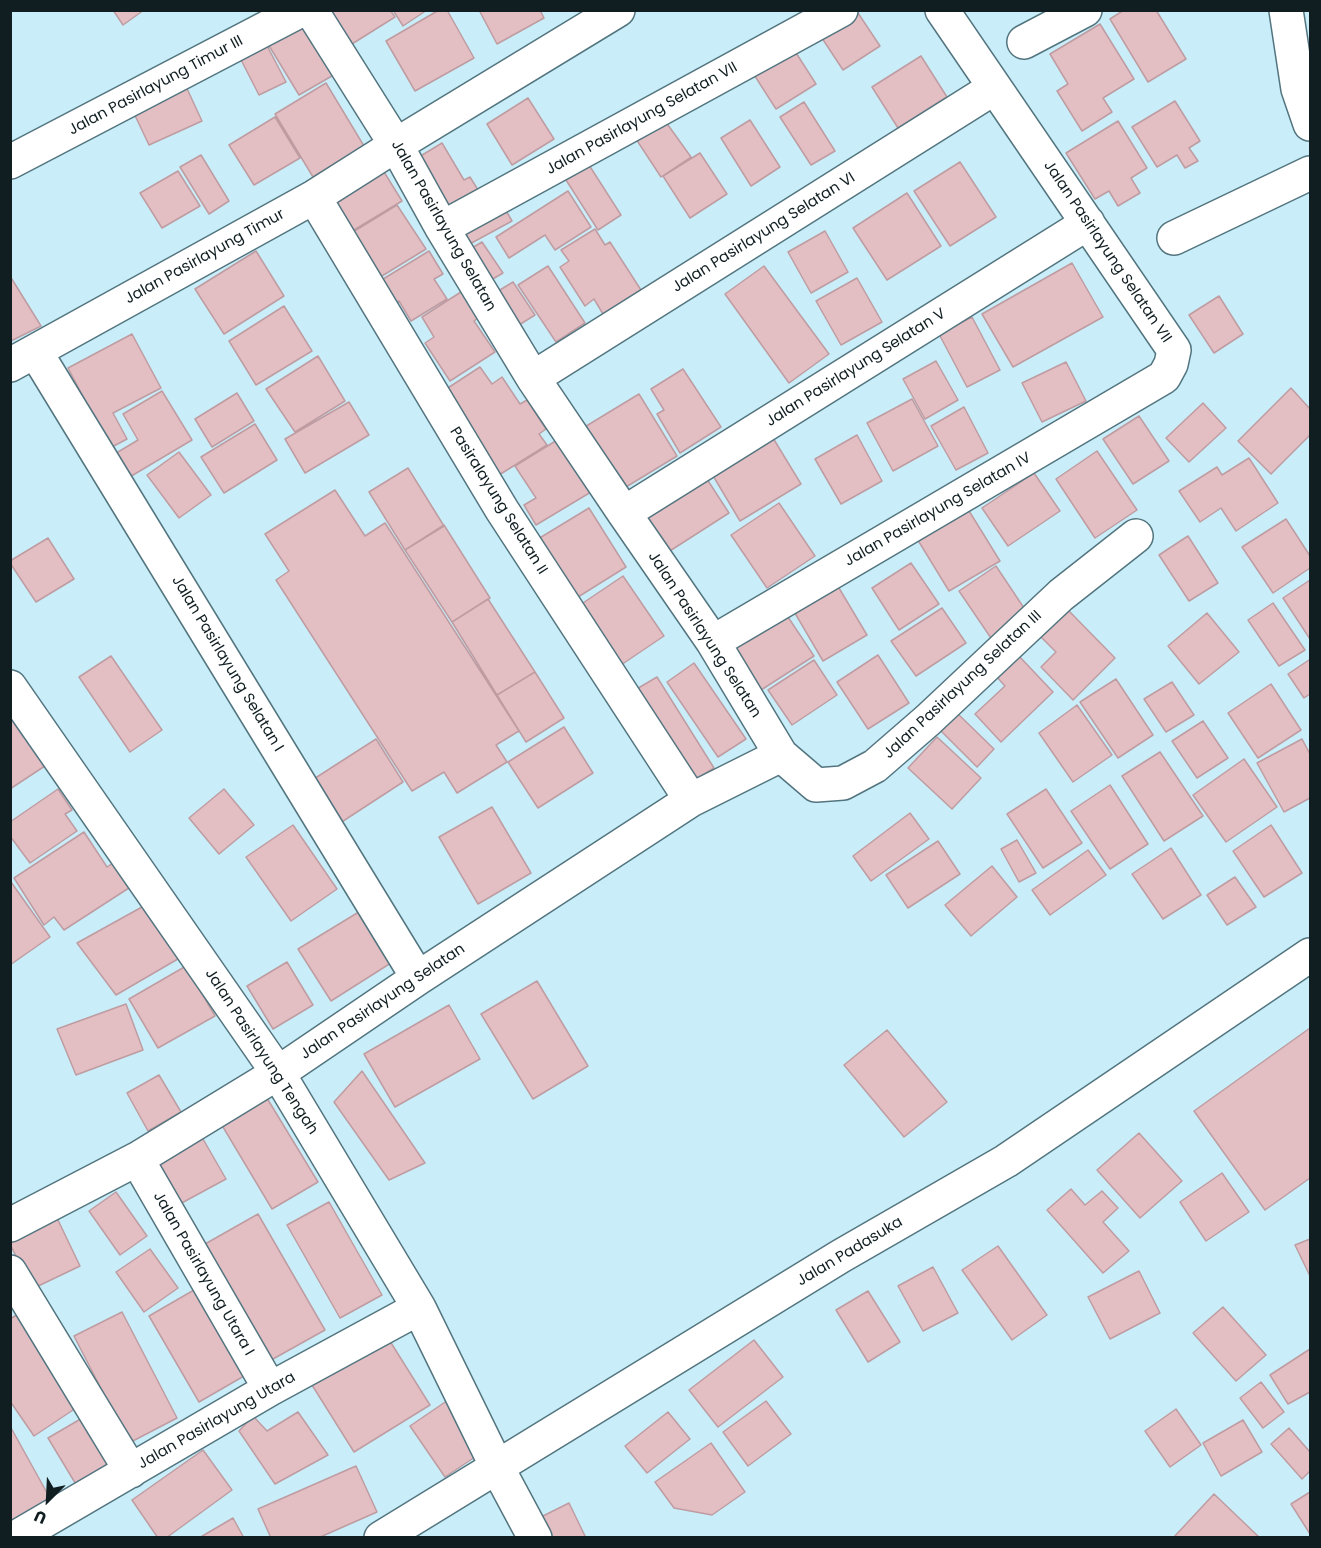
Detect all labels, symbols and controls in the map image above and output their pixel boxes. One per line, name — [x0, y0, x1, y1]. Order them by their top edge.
street label: Jalan Pasirlayung Timur III — [66, 32, 246, 140]
street label: Jalan Pasirlayung Selatan VII — [543, 59, 741, 179]
street label: Jalan Pasirlayung Selatan — [387, 137, 499, 315]
street label: Jalan Pasirlayung Selatan VII — [1039, 158, 1175, 346]
street label: Jalan Pasirlayung Selatan VI — [669, 169, 859, 297]
street label: Jalan Pasirlayung Timur — [122, 206, 288, 308]
street label: Jalan Pasirlayung Selatan V — [763, 305, 949, 431]
street label: Pasiralayung Selatan II — [445, 424, 551, 578]
street label: Jalan Pasirlayung Selatan IV — [842, 449, 1034, 571]
street label: Jalan Pasirlayung Selatan — [644, 549, 764, 721]
street label: Jalan Pasirlayung Selatan I — [167, 573, 287, 755]
street label: Jalan Pasirlayung Selatan III — [880, 607, 1046, 763]
street label: Jalan Pasirlayung Selatan — [297, 940, 469, 1064]
street label: Jalan Pasirlayung Tengah — [201, 966, 321, 1138]
street label: Jalan Pasirlayung Utara I — [149, 1189, 257, 1359]
street label: Jalan Padasuka — [794, 1213, 906, 1291]
street label: Jalan Pasirlayung Utara — [135, 1369, 299, 1473]
north arrow — [18, 1470, 78, 1530]
text: U — [31, 1504, 50, 1530]

